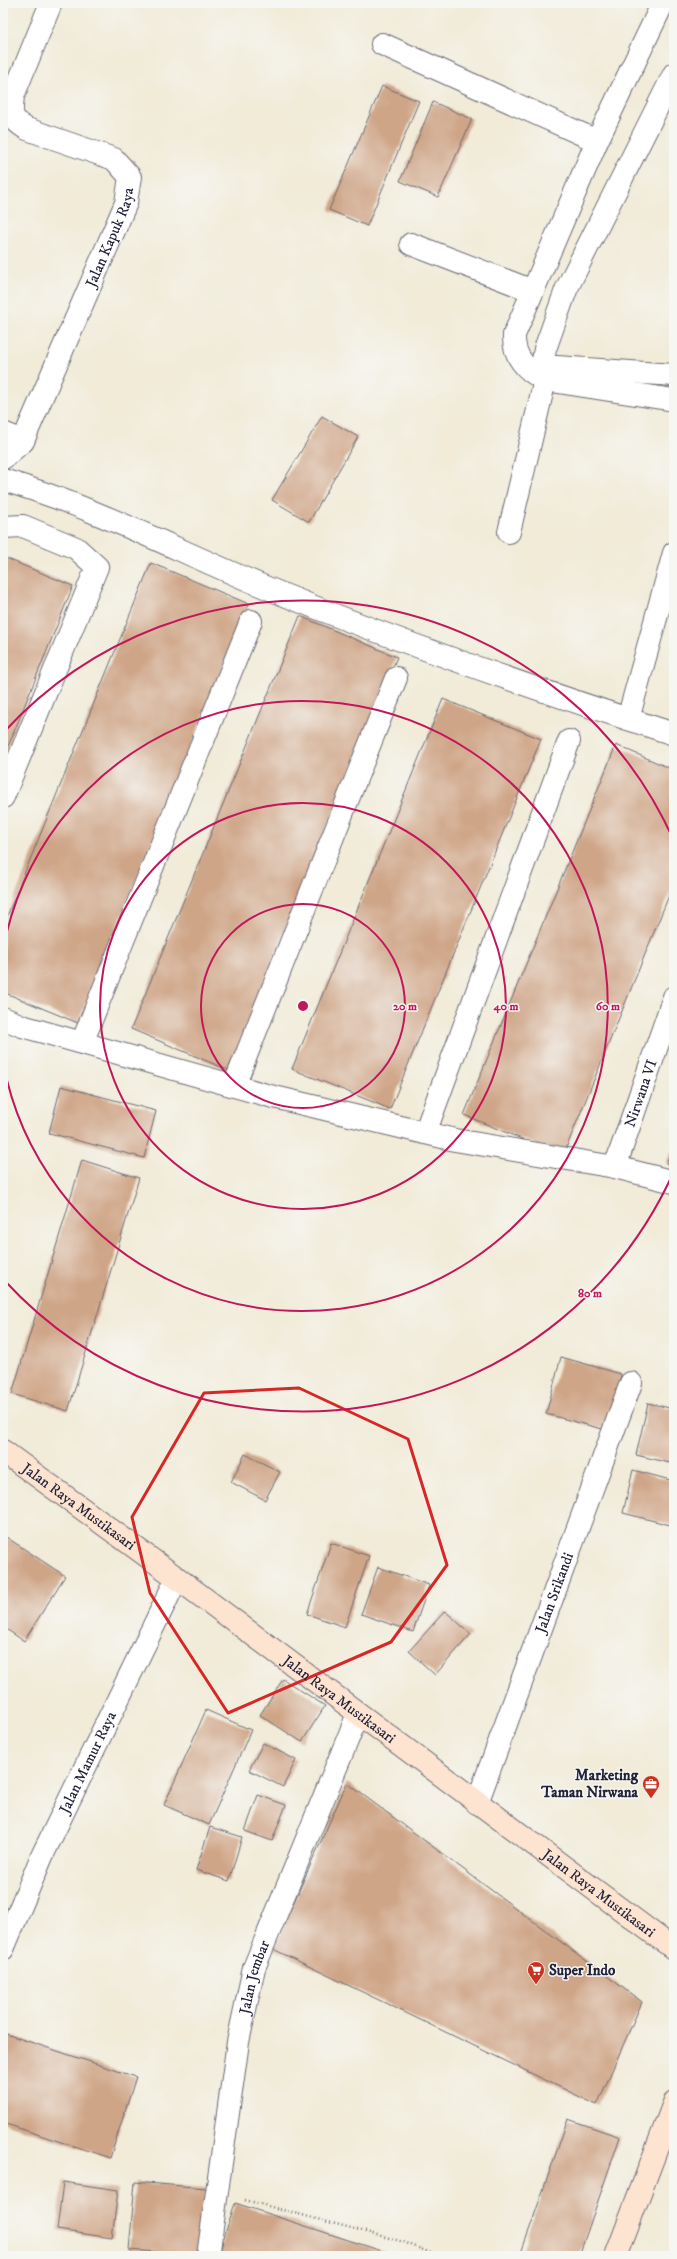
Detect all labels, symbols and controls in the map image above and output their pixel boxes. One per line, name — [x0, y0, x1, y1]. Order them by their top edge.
street label: Jalan Kapuk Raya — [81, 186, 138, 292]
centre of rings — [296, 999, 310, 1013]
text: 20 m — [393, 999, 417, 1014]
text: 40 m — [493, 999, 518, 1014]
text: 60 m — [596, 999, 620, 1014]
street label: Nirwana VI — [620, 1057, 662, 1130]
text: 80 m — [578, 1286, 602, 1301]
street label: Jalan Raya Mustikasari — [16, 1458, 139, 1555]
street label: Jalan Srikandi — [530, 1550, 578, 1638]
street label: Jalan Raya Mustikasari — [277, 1650, 399, 1748]
street label: Jalan Mamur Raya — [54, 1708, 121, 1818]
place label: Marketing Taman Nirwana — [540, 1766, 639, 1802]
office icon: Marketing Taman Nirwana — [641, 1774, 661, 1799]
street label: Jalan Raya Mustikasari — [537, 1844, 659, 1942]
street label: Jalan Jembar — [235, 1937, 275, 2018]
supermarket icon: Super Indo — [526, 1960, 546, 1985]
place label: Super Indo — [549, 1961, 616, 1980]

